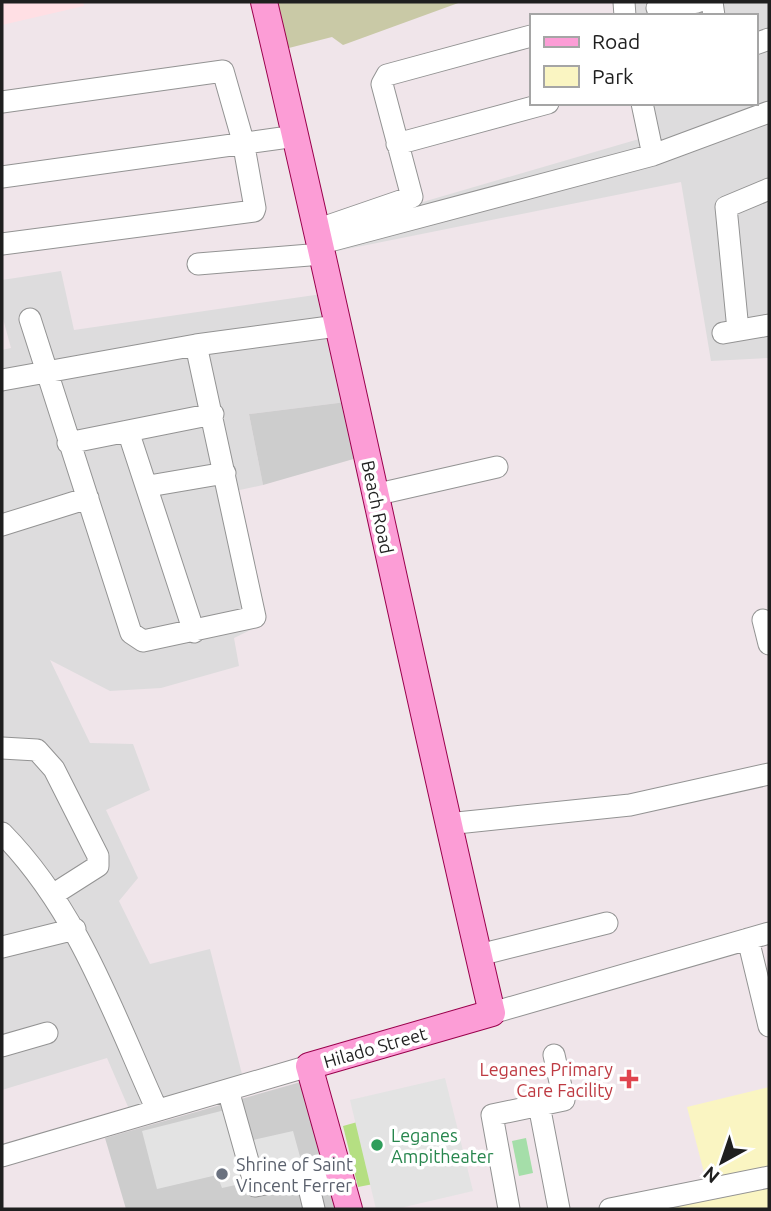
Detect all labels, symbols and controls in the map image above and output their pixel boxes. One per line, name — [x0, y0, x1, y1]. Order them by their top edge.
legend — [530, 14, 757, 105]
text: Road — [592, 29, 640, 53]
text: Park — [592, 64, 634, 88]
street label: Beach Road — [358, 459, 398, 555]
street label: Hilado Street — [321, 1023, 429, 1071]
place label: Leganes Primary Care Facility — [480, 1059, 613, 1100]
marker: Leganes Primary Care Facility — [619, 1069, 639, 1089]
place label: Leganes Ampitheater — [391, 1125, 494, 1166]
north arrow — [687, 1127, 757, 1197]
marker: Leganes Ampitheater — [369, 1137, 385, 1153]
place label: Shrine of Saint Vincent Ferrer — [236, 1154, 353, 1195]
text: N — [699, 1162, 724, 1188]
marker: Shrine of Saint Vincent Ferrer — [214, 1166, 230, 1182]

